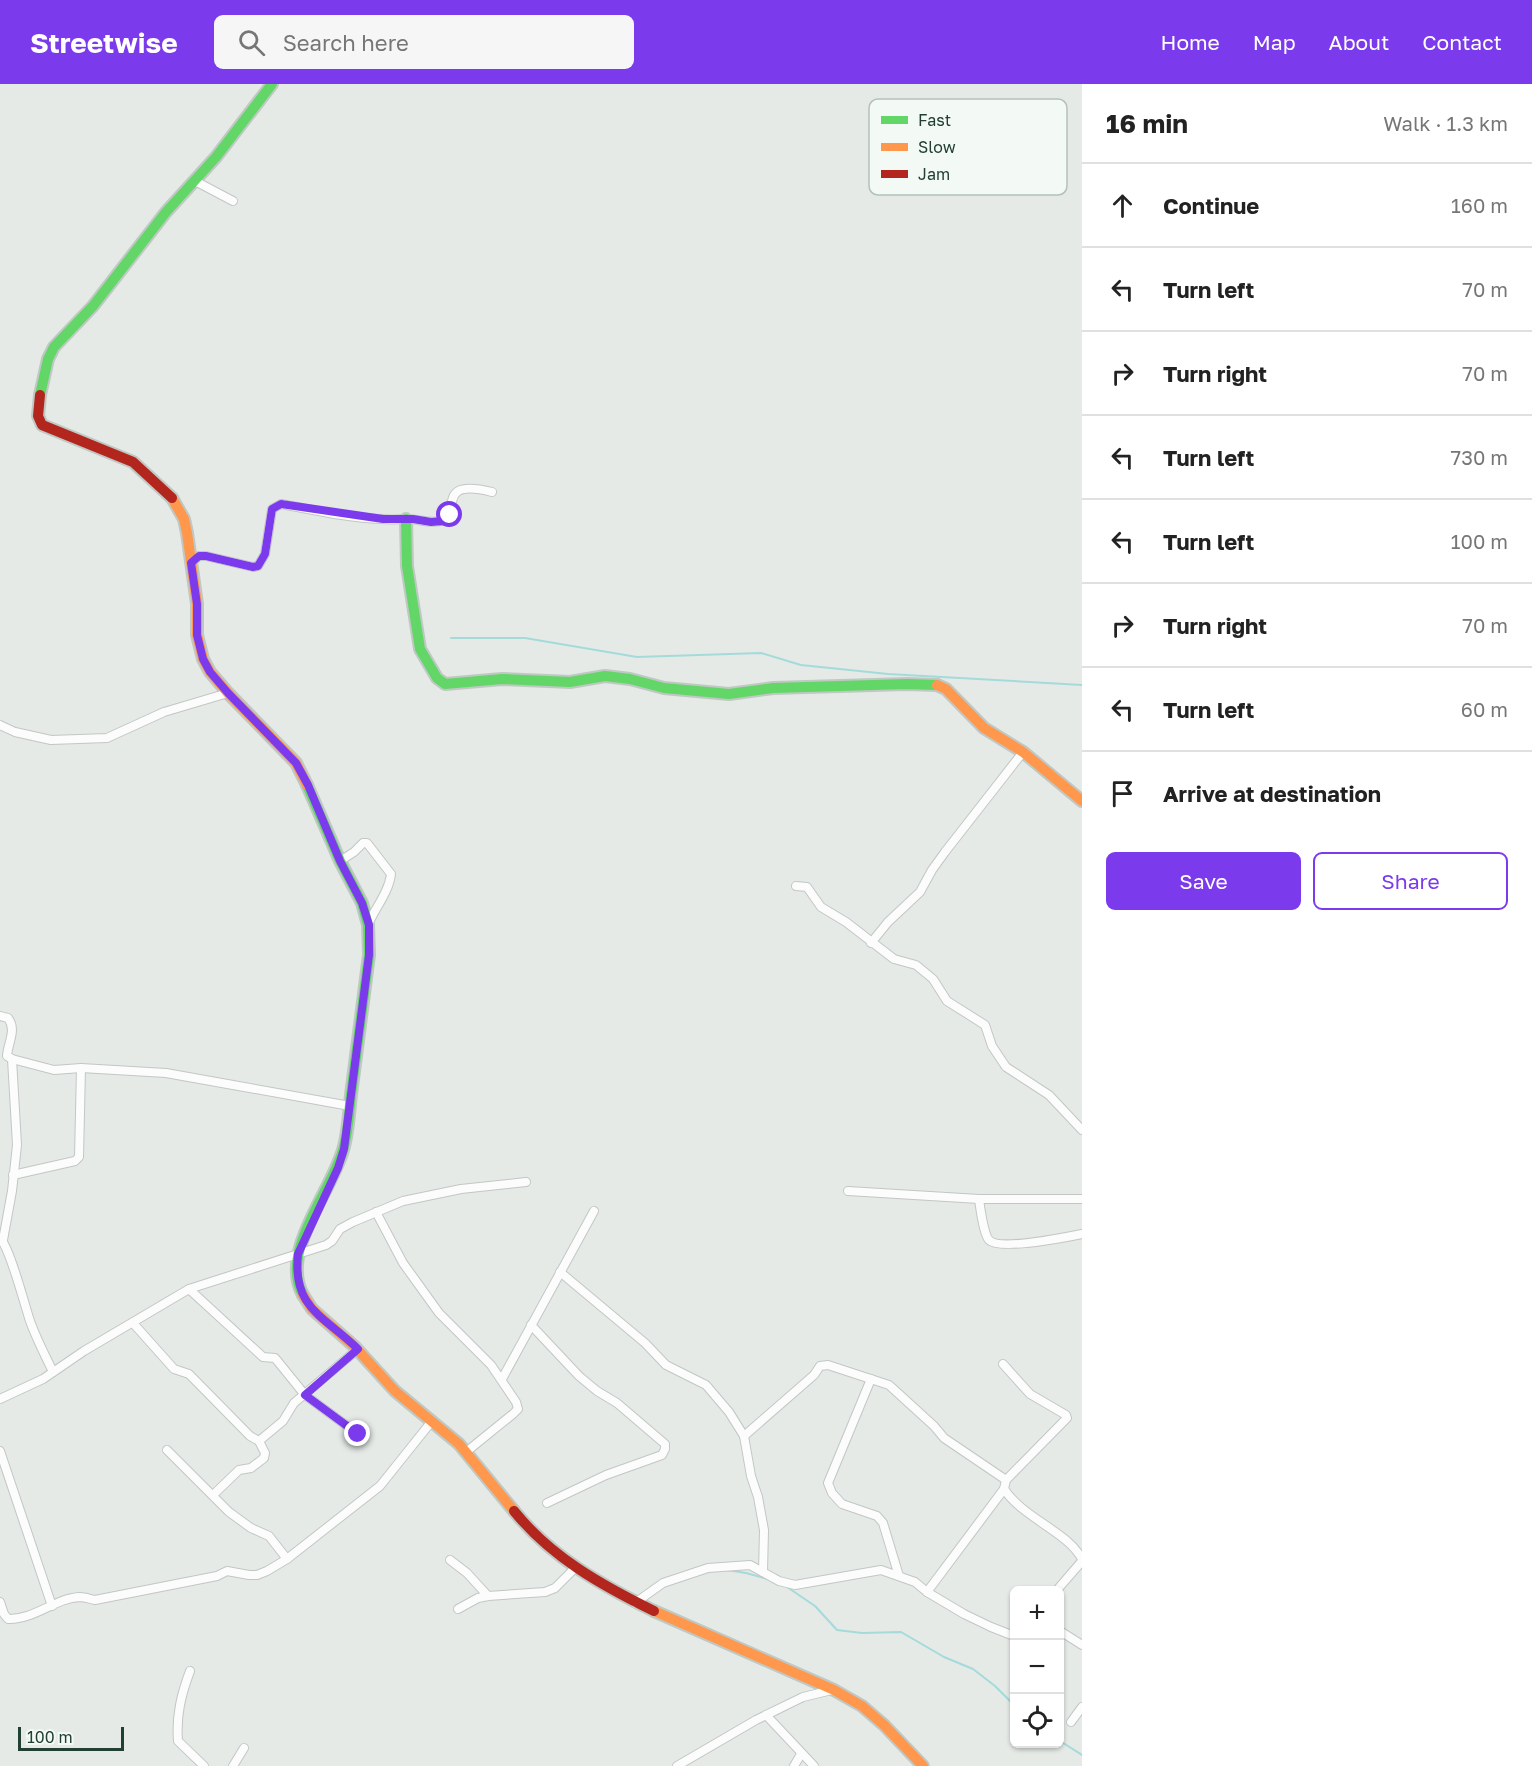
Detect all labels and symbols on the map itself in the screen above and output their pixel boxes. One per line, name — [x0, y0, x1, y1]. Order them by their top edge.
legend — [869, 99, 1067, 195]
text: Fast — [918, 110, 951, 130]
text: Slow — [918, 137, 956, 157]
text: Jam — [918, 164, 950, 184]
route start — [436, 501, 462, 527]
route end — [344, 1420, 370, 1446]
scale bar — [18, 1724, 124, 1752]

